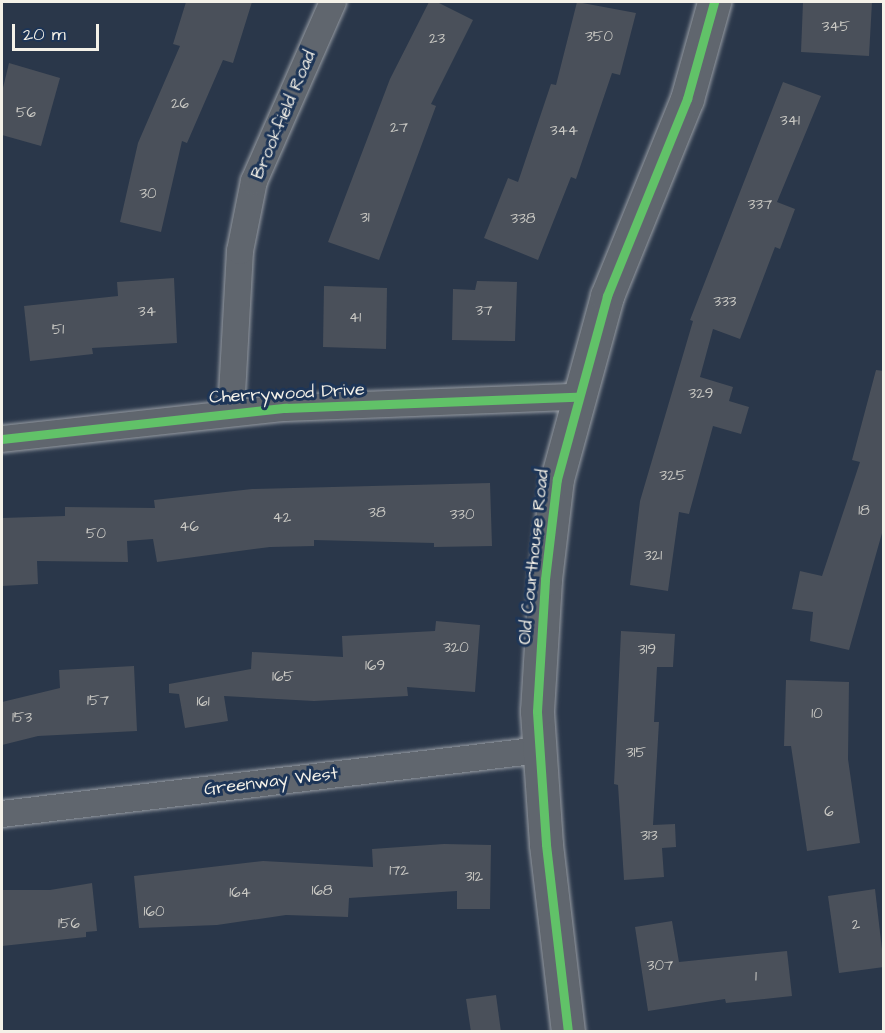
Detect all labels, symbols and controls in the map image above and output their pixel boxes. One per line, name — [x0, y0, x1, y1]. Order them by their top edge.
scale bar — [15, 12, 102, 50]
house number: 345 — [822, 18, 850, 36]
text: 20 m — [23, 22, 66, 47]
house number: 350 — [585, 28, 613, 46]
house number: 23 — [429, 30, 445, 48]
street label: Brookfield Road — [247, 47, 321, 183]
house number: 26 — [171, 95, 189, 113]
house number: 56 — [16, 104, 36, 122]
house number: 341 — [780, 112, 800, 130]
house number: 27 — [390, 119, 408, 137]
house number: 344 — [550, 122, 578, 140]
house number: 30 — [139, 185, 157, 203]
house number: 337 — [748, 196, 772, 214]
house number: 31 — [360, 209, 370, 227]
house number: 338 — [511, 210, 535, 228]
house number: 333 — [714, 293, 736, 311]
house number: 37 — [476, 302, 492, 320]
house number: 34 — [138, 303, 156, 321]
house number: 41 — [349, 309, 361, 327]
house number: 51 — [52, 321, 64, 339]
street label: Cherrywood Drive — [209, 379, 365, 409]
house number: 329 — [689, 385, 713, 403]
house number: 325 — [660, 467, 686, 485]
street label: Old Courthouse Road — [514, 468, 554, 646]
house number: 18 — [858, 502, 870, 520]
house number: 38 — [368, 504, 386, 522]
house number: 330 — [450, 506, 474, 524]
house number: 42 — [273, 509, 291, 527]
house number: 46 — [179, 518, 199, 536]
house number: 50 — [86, 525, 106, 543]
house number: 321 — [644, 547, 662, 565]
house number: 320 — [443, 639, 469, 657]
house number: 319 — [638, 641, 656, 659]
house number: 169 — [365, 657, 385, 675]
house number: 165 — [272, 668, 294, 686]
house number: 157 — [87, 692, 109, 710]
house number: 161 — [196, 693, 210, 711]
house number: 10 — [811, 705, 823, 723]
house number: 153 — [12, 709, 32, 727]
house number: 315 — [626, 744, 646, 762]
street label: Greenway West — [203, 763, 339, 801]
house number: 6 — [824, 803, 834, 821]
house number: 313 — [640, 827, 658, 845]
house number: 172 — [389, 862, 409, 880]
house number: 312 — [465, 868, 483, 886]
house number: 168 — [311, 882, 333, 900]
house number: 164 — [229, 884, 251, 902]
house number: 160 — [144, 903, 164, 921]
house number: 156 — [58, 915, 80, 933]
house number: 2 — [852, 916, 860, 934]
house number: 307 — [647, 957, 673, 975]
house number: 1 — [755, 968, 757, 986]

